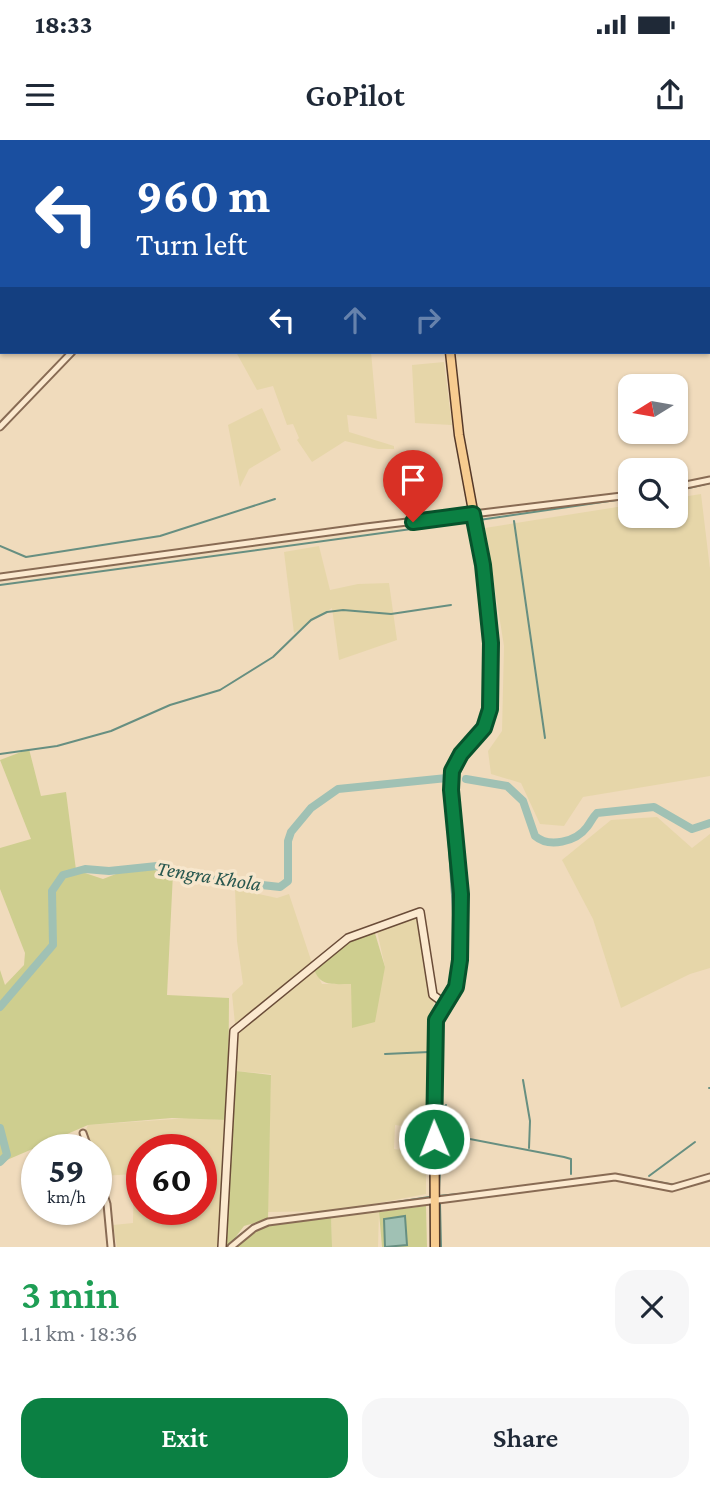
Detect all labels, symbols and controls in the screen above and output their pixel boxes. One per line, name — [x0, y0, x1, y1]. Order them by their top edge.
text: 18:33 — [35, 10, 92, 39]
icon: menu — [21, 76, 59, 114]
icon: share — [651, 76, 689, 114]
text: GoPilot — [305, 77, 405, 113]
icon: left — [21, 168, 112, 259]
text: 960 m — [136, 168, 270, 223]
text: Turn left — [136, 226, 247, 262]
icon: left — [263, 301, 301, 339]
icon: ahead — [336, 301, 374, 339]
icon: right — [409, 301, 447, 339]
north arrow — [618, 374, 688, 444]
map controls — [618, 374, 688, 528]
pin — [383, 450, 443, 522]
button: search — [618, 458, 688, 528]
icon: arrive — [394, 461, 432, 499]
water label: Tengra Khola — [155, 856, 263, 896]
position arrow — [397, 1102, 471, 1176]
speed limit sign: 60 — [126, 1134, 217, 1225]
text: 59 — [49, 1151, 84, 1190]
text: km/h — [47, 1187, 86, 1207]
text: 3 min — [21, 1270, 119, 1317]
button: close — [615, 1270, 689, 1344]
text: 1.1 km · 18:36 — [21, 1320, 137, 1346]
button: Exit — [21, 1398, 348, 1478]
button: Share — [362, 1398, 689, 1478]

